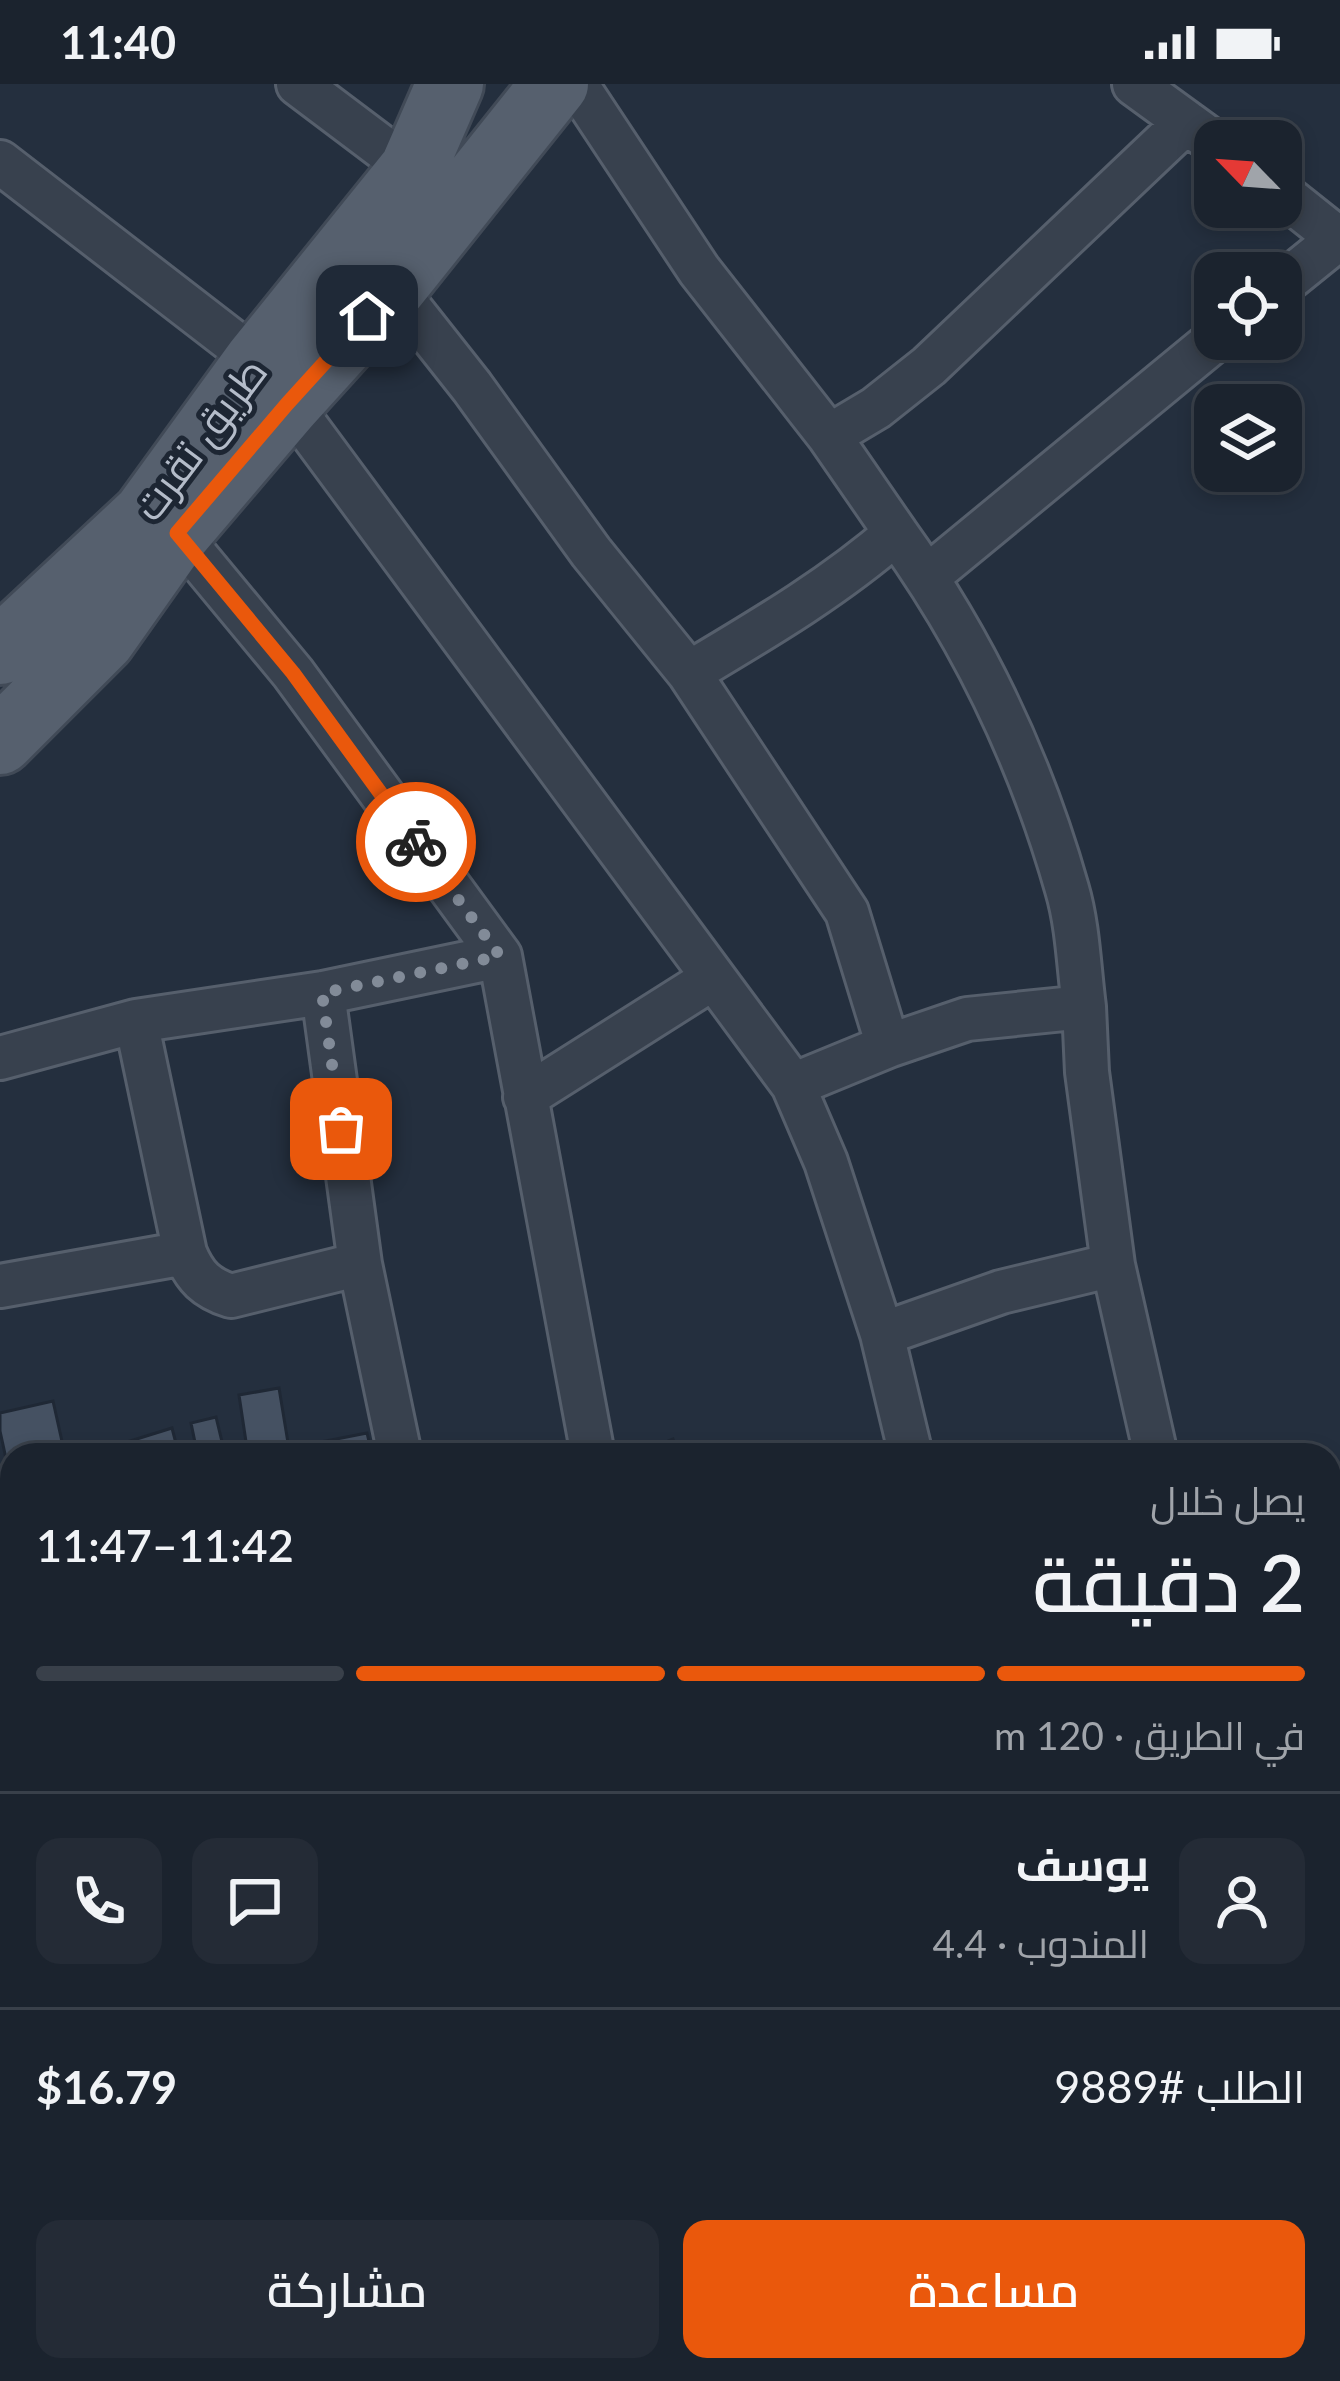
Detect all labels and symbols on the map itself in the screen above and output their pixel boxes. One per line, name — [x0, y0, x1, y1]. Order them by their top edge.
north arrow — [1194, 120, 1302, 228]
pin — [316, 265, 418, 367]
street label: طريق تقرت — [122, 347, 278, 531]
courier — [356, 782, 476, 902]
pin — [290, 1078, 392, 1180]

